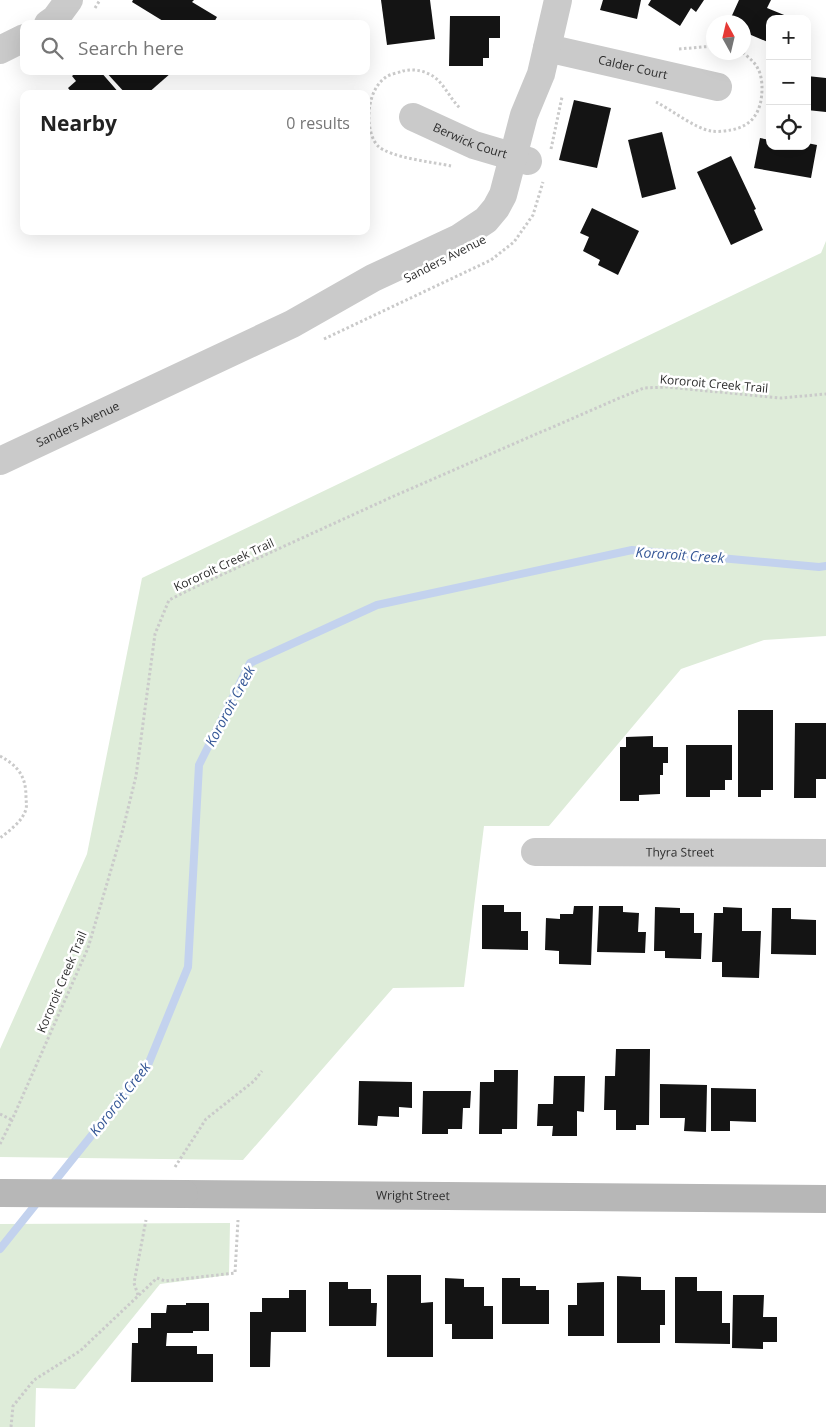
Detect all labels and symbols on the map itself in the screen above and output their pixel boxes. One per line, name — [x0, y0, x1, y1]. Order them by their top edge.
north arrow — [706, 15, 751, 60]
street label: Calder Court — [597, 51, 669, 83]
street label: Berwick Court — [430, 118, 509, 162]
street label: Sanders Avenue — [401, 230, 489, 287]
street label: Kororoit Creek Trail — [659, 370, 769, 397]
street label: Sanders Avenue — [33, 397, 122, 451]
street label: Kororoit Creek Trail — [171, 534, 277, 595]
water label: Kororoit Creek — [635, 542, 726, 567]
water label: Kororoit Creek — [200, 661, 259, 749]
street label: Thyra Street — [646, 843, 714, 861]
street label: Kororoit Creek Trail — [32, 928, 91, 1035]
water label: Kororoit Creek — [85, 1057, 155, 1140]
street label: Wright Street — [376, 1186, 450, 1204]

